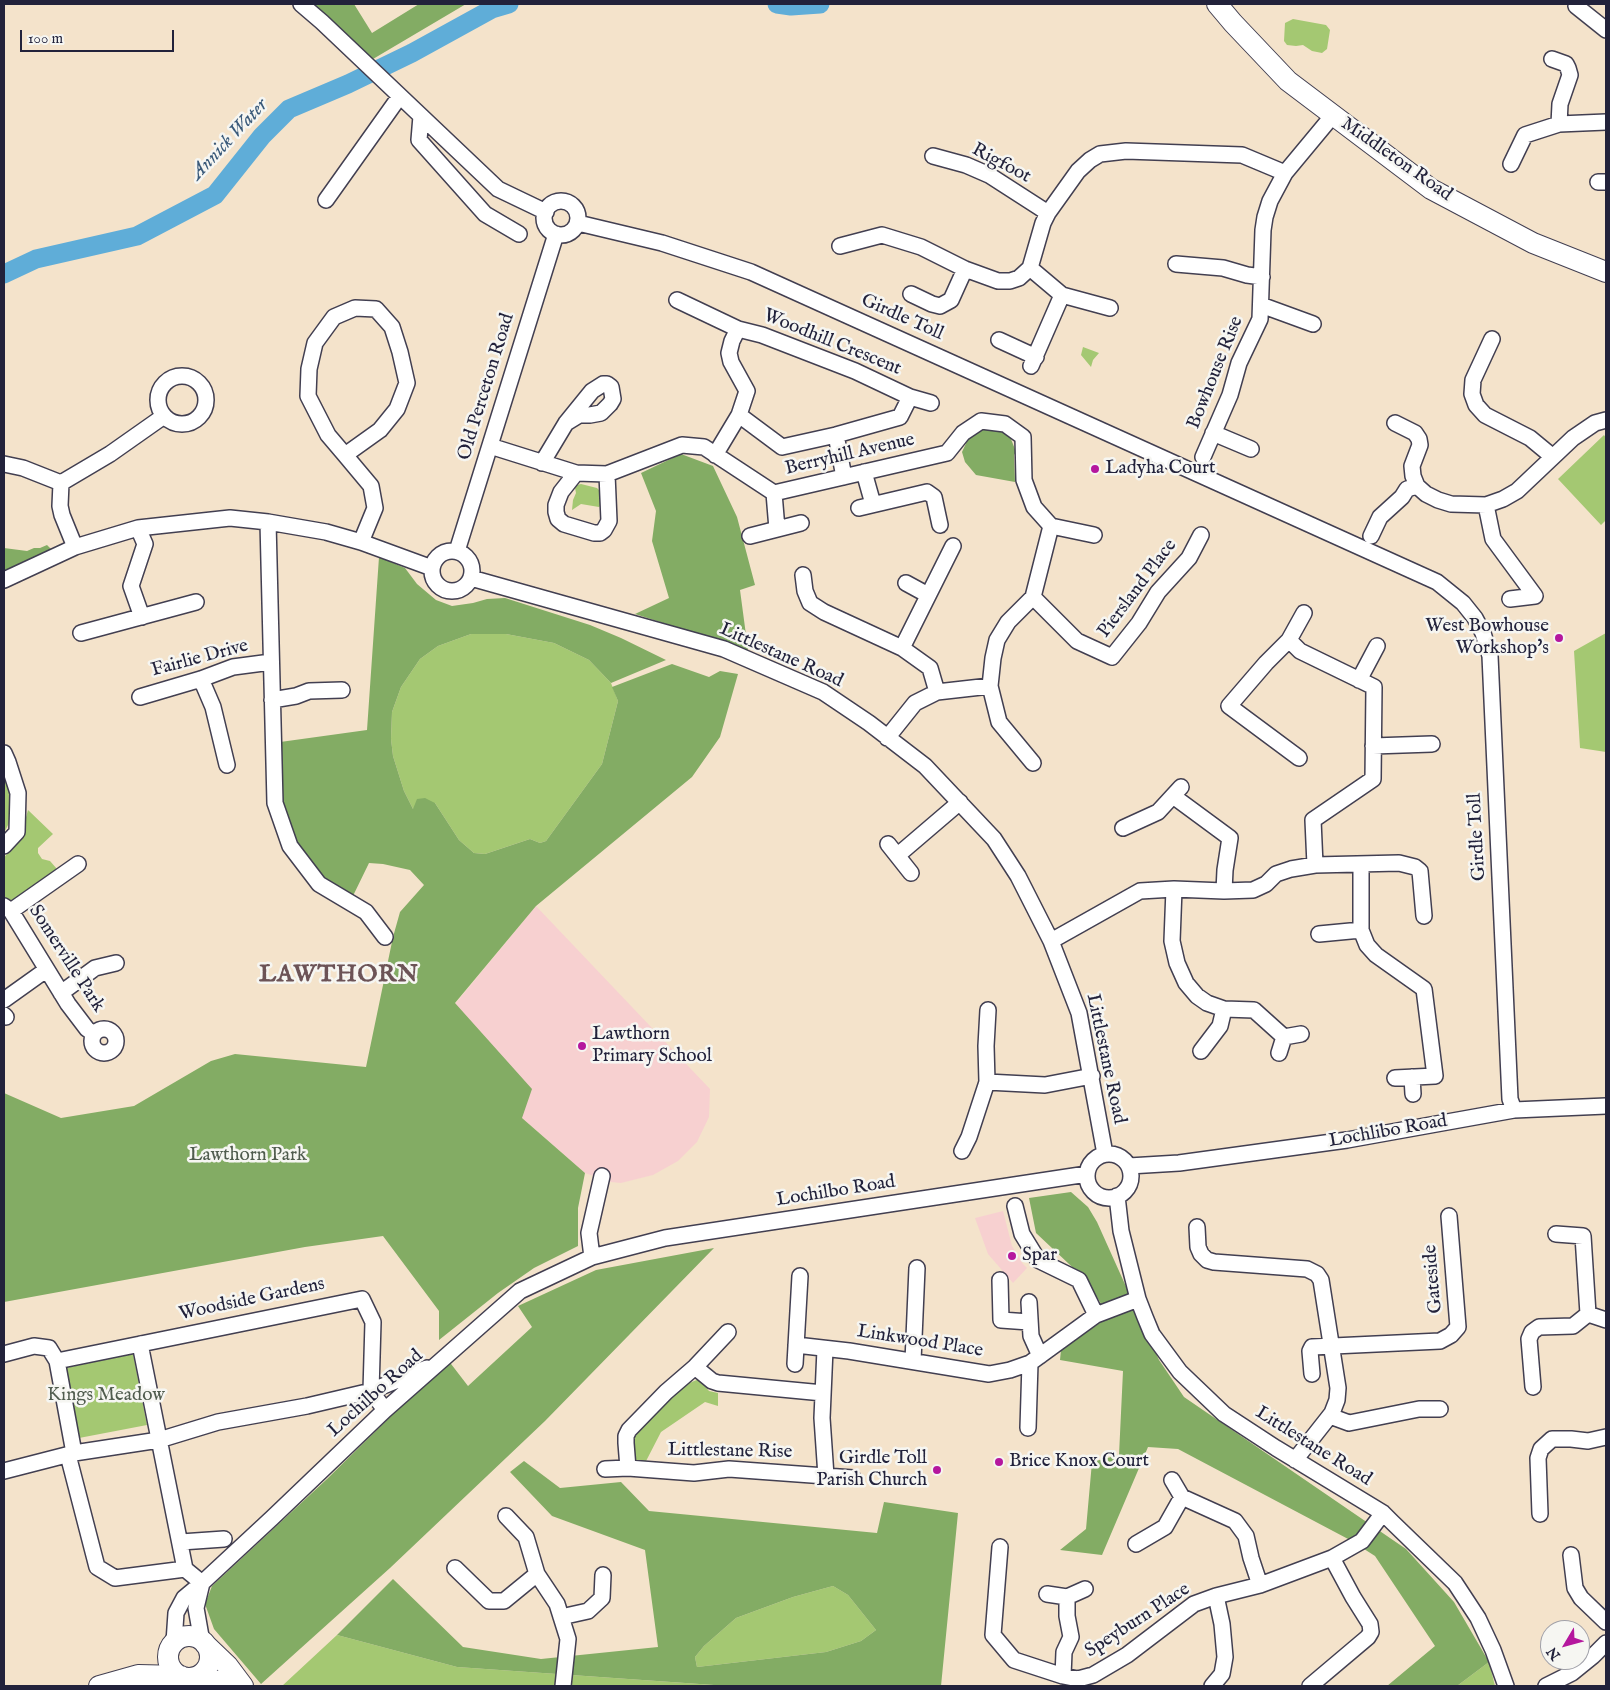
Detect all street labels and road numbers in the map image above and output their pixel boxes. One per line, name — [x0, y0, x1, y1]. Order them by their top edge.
street label: Middleton Road — [1336, 113, 1456, 207]
street label: Rigfoot — [968, 139, 1034, 189]
street label: Girdle Toll — [857, 290, 947, 346]
street label: Woodhill Crescent — [760, 305, 904, 381]
street label: Old Perceton Road — [454, 311, 520, 463]
street label: Bowhouse Rise — [1183, 313, 1249, 433]
street label: Berryhill Avenue — [783, 429, 917, 481]
street label: Piersland Place — [1094, 535, 1182, 643]
street label: Littlestane Road — [716, 619, 846, 693]
street label: Fairlie Drive — [149, 635, 251, 683]
street label: Girdle Toll — [1464, 792, 1492, 882]
street label: Somerville Park — [23, 901, 109, 1017]
street label: Littlestane Road — [1080, 992, 1130, 1126]
street label: Lochlibo Road — [1327, 1110, 1449, 1154]
street label: Lochilbo Road — [775, 1171, 897, 1213]
street label: Gateside — [1420, 1244, 1448, 1314]
street label: Woodside Gardens — [177, 1273, 327, 1327]
street label: Linkwood Place — [855, 1321, 985, 1363]
street label: Lochilbo Road — [324, 1345, 428, 1443]
street label: Littlestane Road — [1251, 1402, 1375, 1492]
street label: Littlestane Rise — [667, 1440, 793, 1464]
street label: Speyburn Place — [1081, 1579, 1195, 1663]

